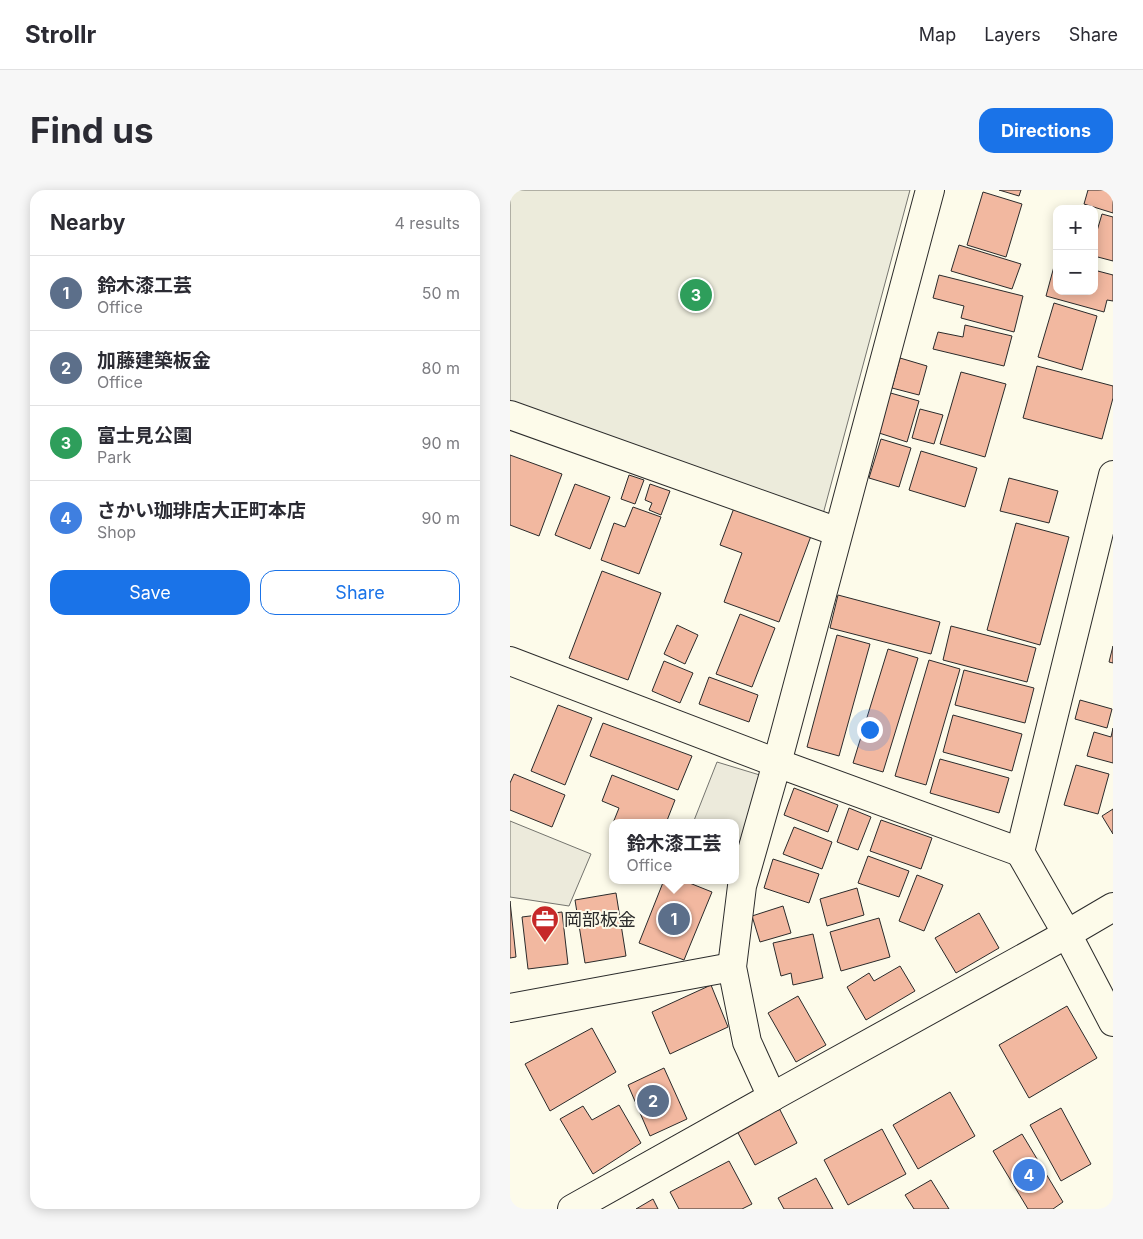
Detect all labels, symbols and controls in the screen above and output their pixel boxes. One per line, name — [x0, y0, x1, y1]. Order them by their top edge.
text: Strollr — [25, 20, 96, 49]
text: Map — [919, 24, 956, 45]
text: Layers — [984, 24, 1041, 45]
text: Share — [1069, 24, 1118, 45]
button: Directions — [979, 108, 1113, 153]
text: Find us — [30, 109, 154, 151]
map controls — [1053, 205, 1098, 295]
button: + — [1053, 205, 1098, 250]
text: Nearby — [50, 210, 125, 235]
text: 4 results — [395, 213, 460, 233]
button: − — [1053, 250, 1098, 295]
text: 鈴木漆工芸 — [97, 274, 192, 297]
pin: 3 — [680, 276, 712, 314]
text: 1 — [63, 283, 69, 303]
text: 50 m — [422, 283, 460, 303]
text: Office — [97, 297, 143, 317]
text: 加藤建築板金 — [97, 349, 211, 372]
text: 2 — [61, 358, 71, 378]
text: 80 m — [421, 358, 460, 378]
text: Office — [97, 372, 143, 392]
text: 富士見公園 — [97, 424, 192, 447]
text: 3 — [61, 433, 71, 453]
text: 90 m — [421, 433, 460, 453]
text: Park — [97, 447, 131, 467]
text: さかい珈琲店大正町本店 — [97, 499, 306, 522]
text: 4 — [61, 508, 71, 528]
text: 90 m — [421, 508, 460, 528]
text: Shop — [97, 522, 136, 542]
button: Save — [50, 570, 250, 615]
button: Share — [260, 570, 460, 615]
your location — [857, 717, 883, 743]
popup — [609, 819, 739, 884]
text: 鈴木漆工芸 — [626, 832, 722, 855]
text: Office — [626, 855, 672, 875]
pin: 1 — [658, 900, 690, 938]
office icon: 岡部板金 — [530, 904, 560, 943]
place label: 岡部板金 — [564, 909, 636, 930]
pin: 2 — [637, 1082, 669, 1120]
pin: 4 — [1013, 1156, 1045, 1194]

